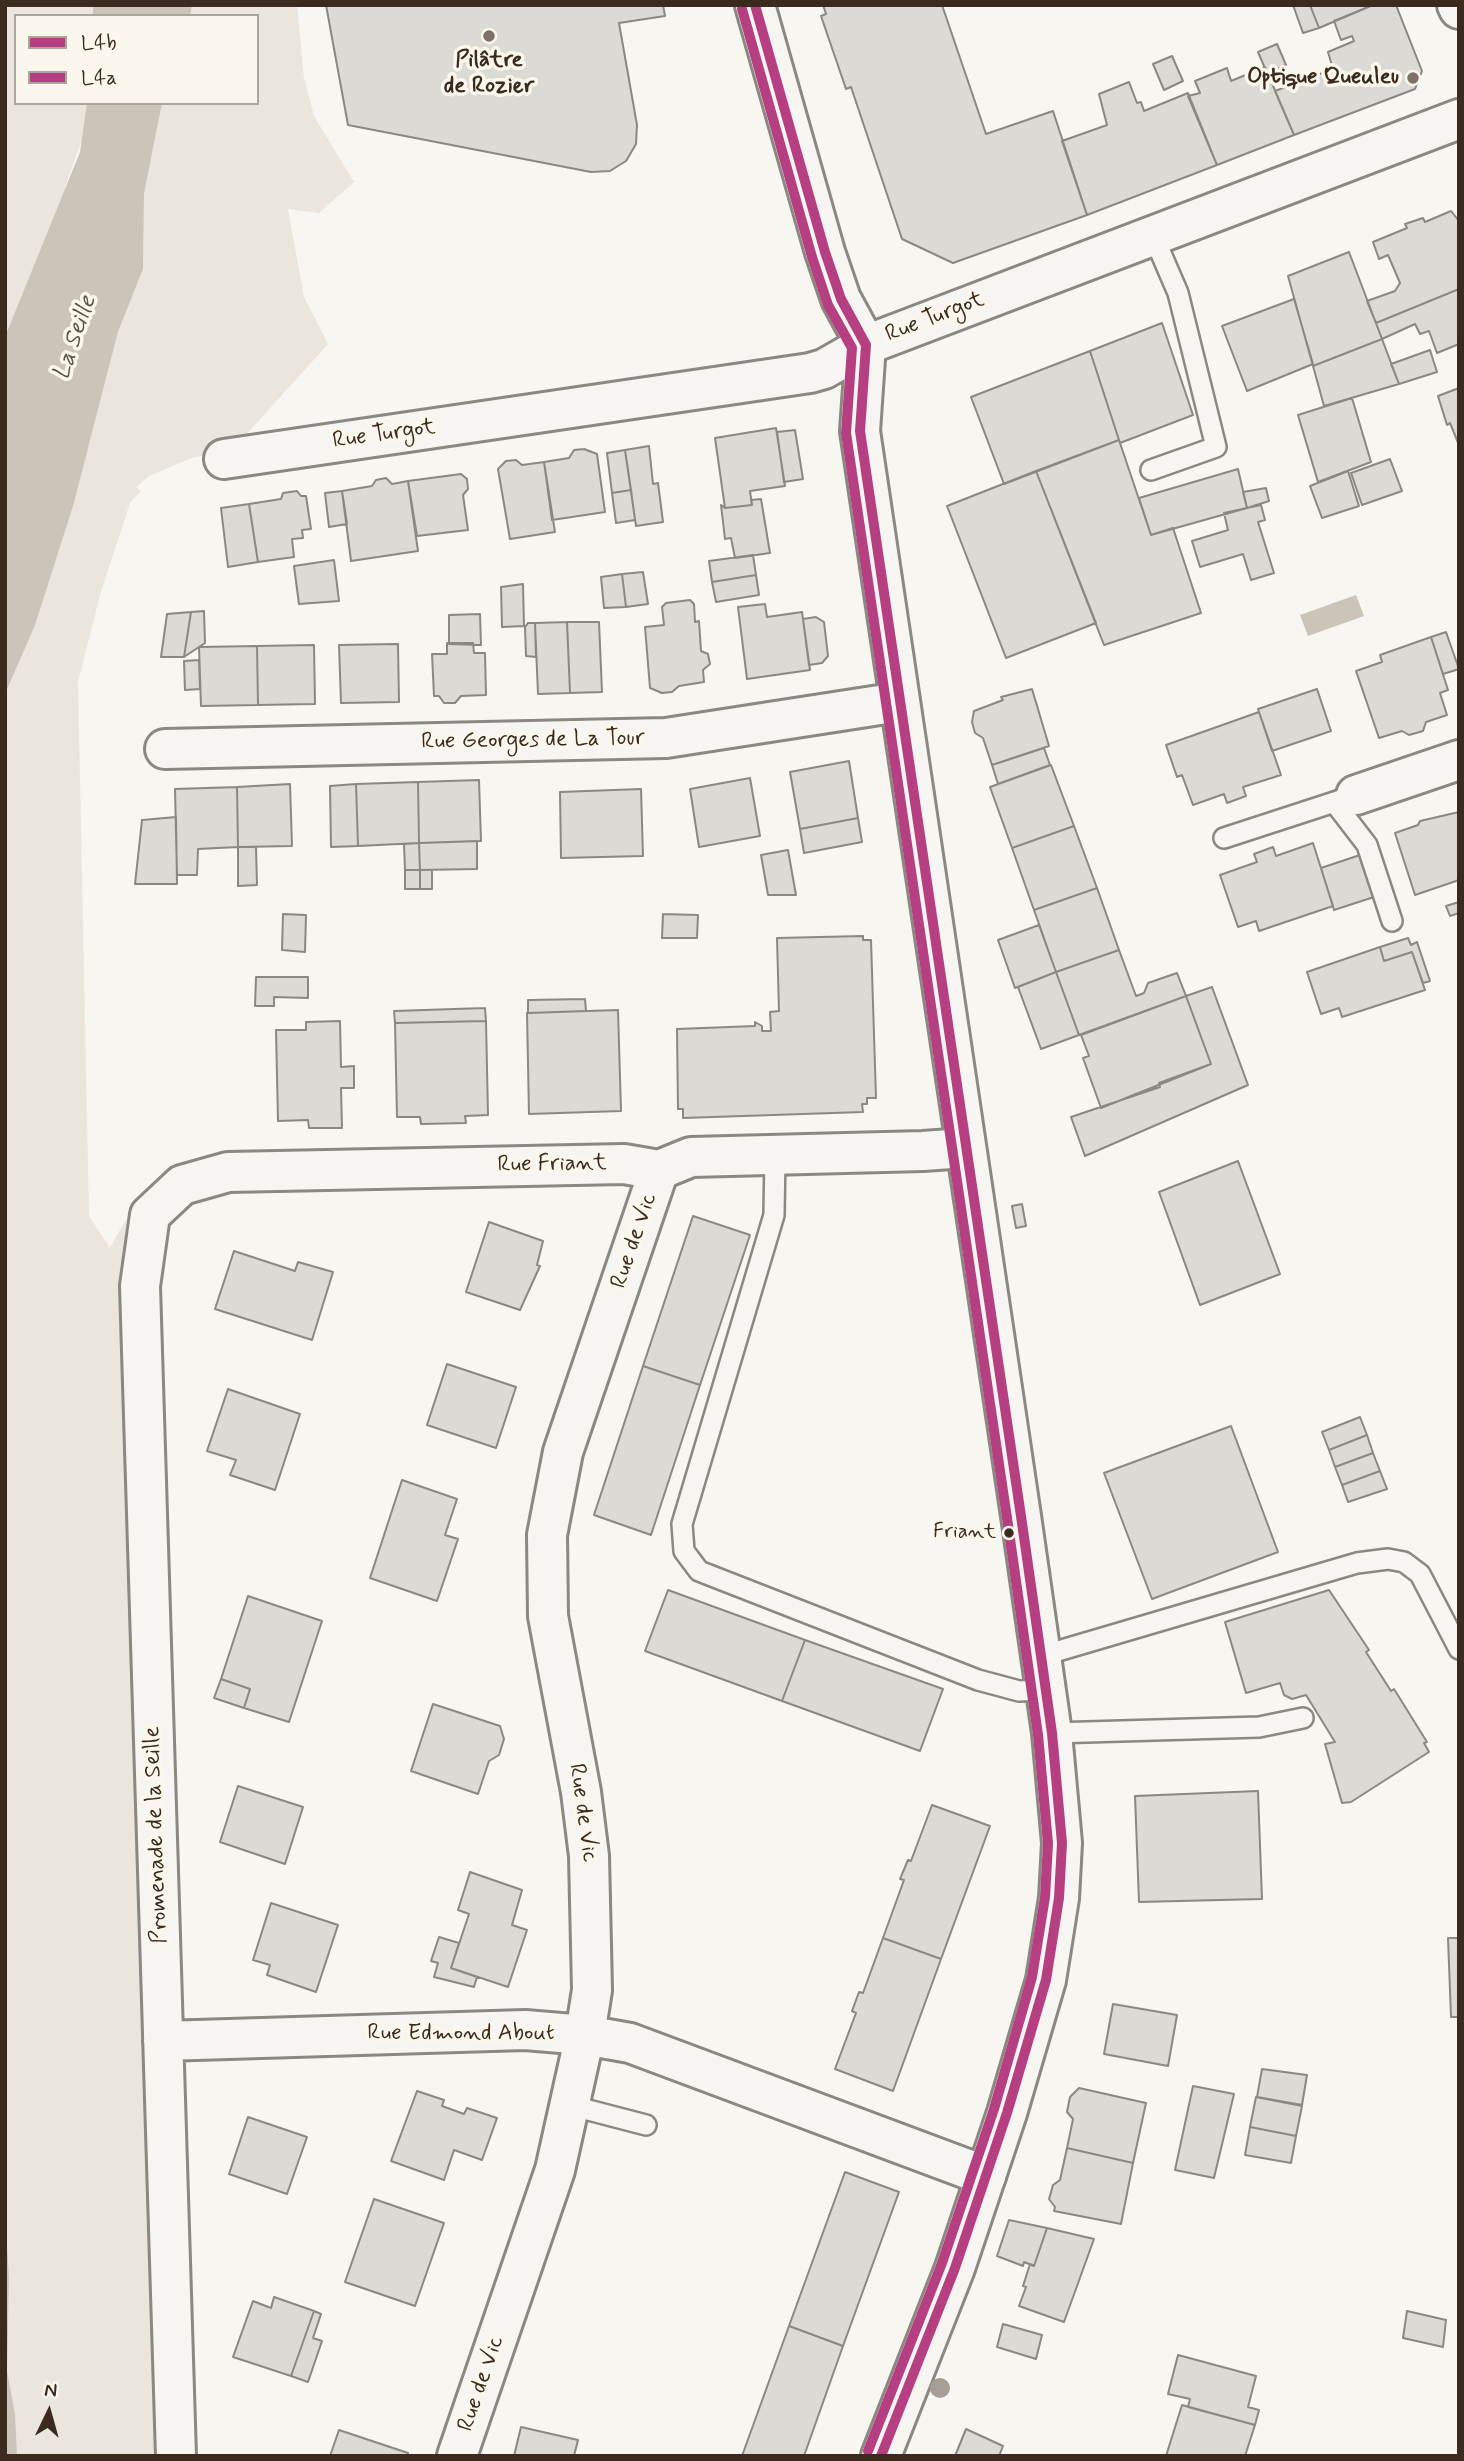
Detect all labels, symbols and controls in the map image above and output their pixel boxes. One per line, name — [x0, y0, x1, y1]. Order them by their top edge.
legend — [14, 14, 259, 105]
marker: Pilâtre de Rozier — [481, 28, 497, 44]
text: L4b — [81, 29, 117, 57]
place label: Pilâtre de Rozier — [444, 47, 534, 101]
text: L4a — [81, 64, 117, 92]
place label: Optique Queuleu — [1247, 64, 1399, 92]
marker: Optique Queuleu — [1405, 70, 1421, 86]
street label: Rue Turgot — [882, 287, 988, 349]
water label: La Seille — [48, 292, 104, 384]
street label: Rue Turgot — [331, 414, 437, 456]
street label: Rue Georges de La Tour — [421, 725, 645, 757]
street label: Rue Friant — [497, 1150, 607, 1180]
street label: Rue de Vic — [606, 1190, 664, 1292]
place label: Friant — [933, 1520, 996, 1546]
marker: Friant — [1002, 1526, 1016, 1540]
street label: Promenade de la Seille — [139, 1726, 175, 1944]
street label: Rue de Vic — [561, 1762, 603, 1864]
street label: Rue Edmond About — [367, 2020, 555, 2048]
street label: Rue de Vic — [453, 2333, 511, 2435]
north arrow — [14, 2377, 84, 2447]
text: N — [43, 2378, 58, 2404]

